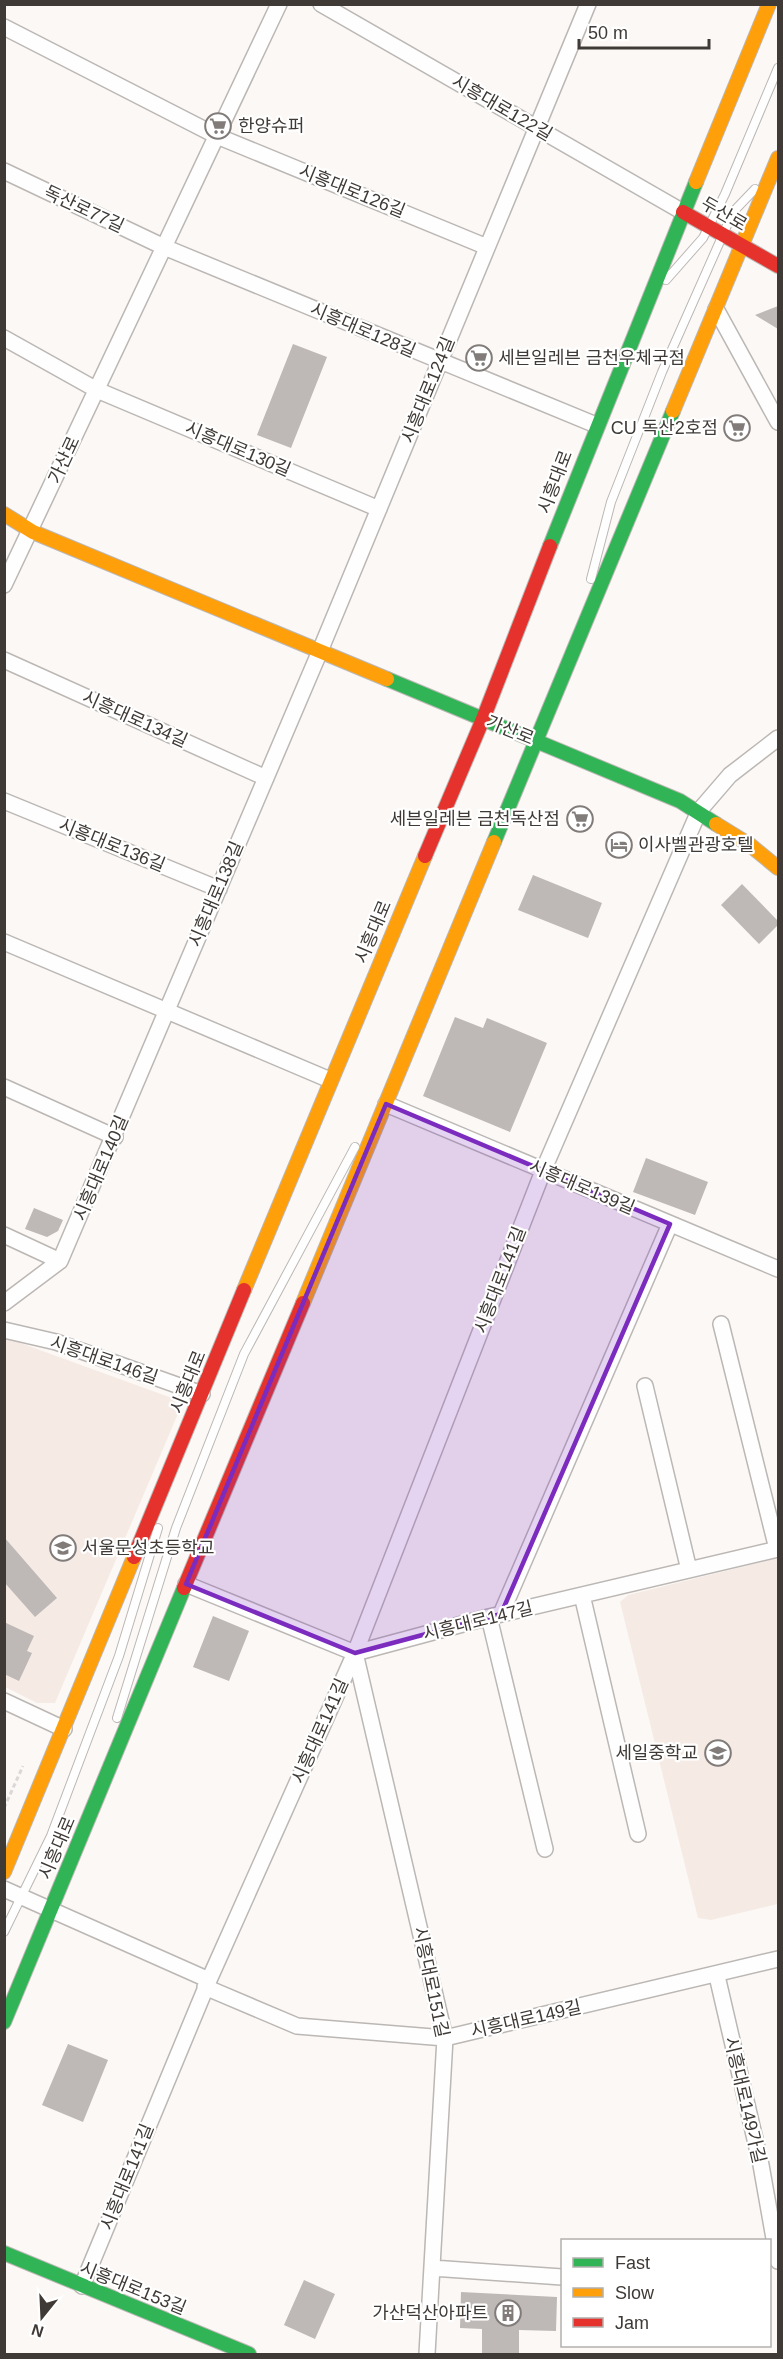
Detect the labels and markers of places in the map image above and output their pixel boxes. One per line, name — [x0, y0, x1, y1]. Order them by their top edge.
supermarket icon: 한양슈퍼 — [203, 111, 233, 141]
place label: 한양슈퍼 — [238, 116, 304, 136]
supermarket icon: 세븐일레븐 금천우체국점 — [464, 343, 494, 373]
place label: 세븐일레븐 금천우체국점 — [498, 348, 685, 368]
supermarket icon: CU 독산2호점 — [722, 413, 752, 443]
place label: CU 독산2호점 — [611, 418, 718, 438]
supermarket icon: 세븐일레븐 금천독산점 — [565, 804, 595, 834]
place label: 세븐일레븐 금천독산점 — [389, 809, 560, 829]
hotel icon: 이사벨관광호텔 — [604, 830, 634, 860]
place label: 이사벨관광호텔 — [638, 835, 754, 855]
school or university icon: 서울문성초등학교 — [48, 1533, 78, 1563]
place label: 서울문성초등학교 — [82, 1538, 214, 1558]
school or university icon: 세일중학교 — [703, 1738, 733, 1768]
place label: 세일중학교 — [615, 1743, 698, 1763]
building icon: 가산덕산아파트 — [493, 2298, 523, 2328]
place label: 가산덕산아파트 — [372, 2303, 488, 2323]

